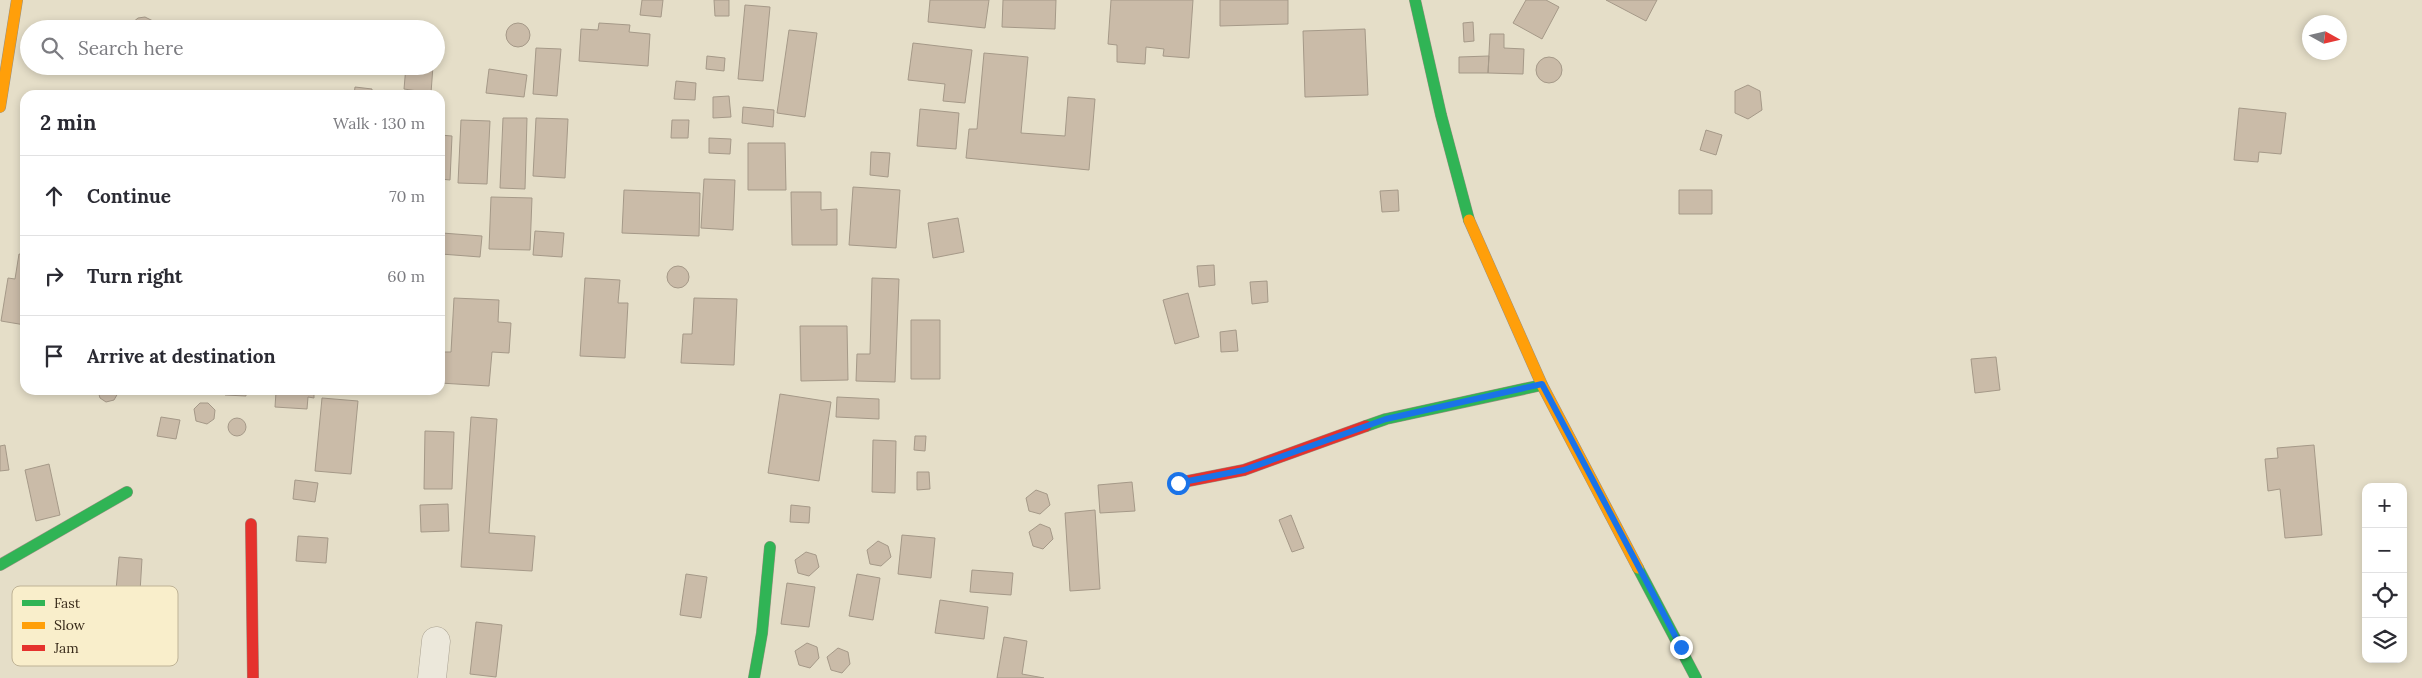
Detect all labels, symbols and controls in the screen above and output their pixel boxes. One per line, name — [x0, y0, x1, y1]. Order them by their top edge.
north arrow — [2302, 15, 2347, 60]
search box — [20, 20, 445, 75]
icon: search — [38, 34, 66, 62]
text: Search here — [78, 36, 184, 60]
text: 2 min — [40, 109, 96, 136]
text: Walk · 130 m — [333, 113, 425, 133]
icon: ahead — [40, 182, 68, 210]
text: Continue — [87, 184, 171, 208]
text: 70 m — [389, 186, 425, 206]
icon: right — [40, 262, 68, 290]
text: Turn right — [87, 264, 183, 288]
text: 60 m — [387, 266, 425, 286]
icon: arrive — [40, 342, 68, 370]
text: Arrive at destination — [87, 344, 276, 368]
route start — [1167, 472, 1190, 495]
map controls — [2362, 483, 2407, 663]
button: + — [2362, 483, 2407, 528]
button: − — [2362, 528, 2407, 573]
button: locate — [2362, 573, 2407, 618]
legend — [12, 586, 178, 666]
text: Fast — [54, 594, 81, 612]
text: Slow — [54, 616, 86, 634]
button: layers — [2362, 618, 2407, 663]
route end — [1670, 636, 1693, 659]
text: Jam — [53, 639, 79, 657]

